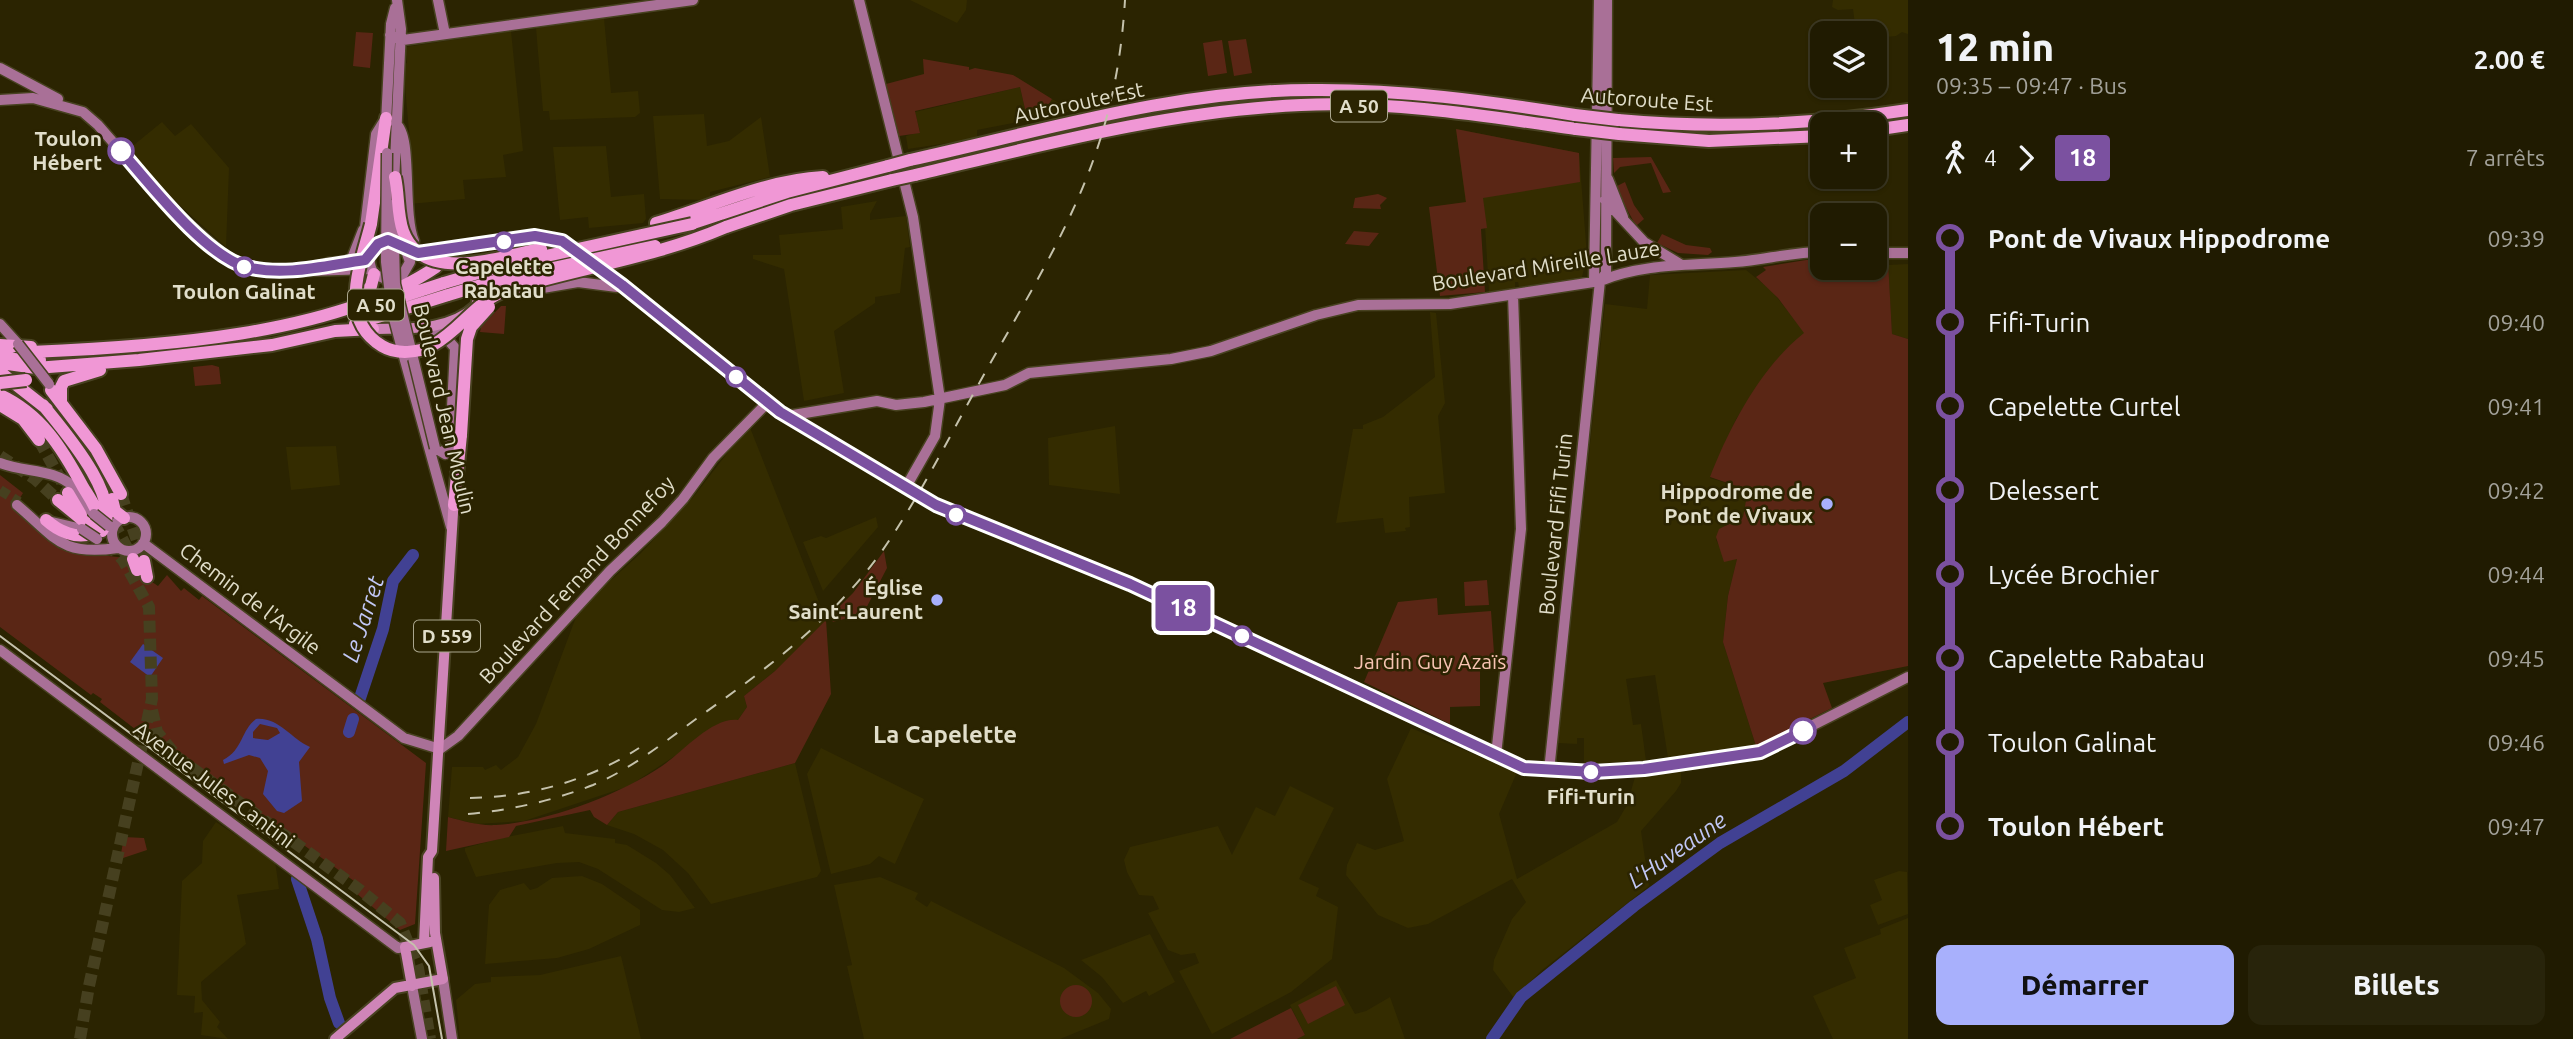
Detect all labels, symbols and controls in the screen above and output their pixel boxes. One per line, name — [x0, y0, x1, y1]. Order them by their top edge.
map controls — [1810, 21, 1887, 280]
button: layers — [1810, 21, 1887, 98]
text: 12 min — [1936, 26, 2054, 68]
text: 2.00 € — [2474, 45, 2545, 74]
text: 09:35 – 09:47 · Bus — [1936, 73, 2127, 98]
street label: Autoroute Est — [1012, 77, 1146, 127]
street label: Autoroute Est — [1580, 82, 1714, 116]
road number: A 50 — [1331, 90, 1387, 122]
button: + — [1810, 112, 1887, 189]
place label: Toulon Hébert — [32, 126, 102, 174]
marker: Toulon Hébert — [108, 138, 134, 164]
icon: walk — [1936, 139, 1974, 177]
icon: forward — [2007, 139, 2045, 177]
text: 18 — [2069, 144, 2096, 171]
text: 4 — [1984, 145, 1997, 170]
text: 7 arrêts — [2466, 145, 2545, 170]
button: − — [1810, 203, 1887, 280]
text: Pont de Vivaux Hippodrome — [1988, 224, 2330, 253]
text: 09:39 — [2487, 226, 2545, 251]
marker: Capelette Rabatau — [494, 232, 514, 252]
street label: Boulevard Mireille Lauze — [1430, 235, 1662, 295]
place label: Capelette Rabatau — [455, 254, 553, 302]
marker: Toulon Galinat — [234, 257, 254, 277]
place label: Toulon Galinat — [172, 279, 316, 303]
road number: A 50 — [348, 290, 404, 320]
street label: Boulevard Jean Moulin — [409, 301, 481, 516]
text: Fifi-Turin — [1988, 308, 2090, 337]
text: 09:40 — [2487, 310, 2545, 335]
unlabelled marker — [726, 367, 746, 387]
text: Capelette Curtel — [1988, 392, 2180, 421]
text: 09:41 — [2487, 394, 2545, 419]
street label: Boulevard Fifi Turin — [1534, 432, 1577, 616]
street label: Boulevard Fernand Bonnefoy — [474, 471, 679, 688]
text: Delessert — [1988, 476, 2099, 505]
text: 09:42 — [2487, 478, 2545, 503]
place label: Hippodrome de Pont de Vivaux — [1661, 479, 1814, 527]
marker: Hippodrome de Pont de Vivaux — [1819, 496, 1835, 512]
unlabelled marker — [946, 505, 966, 525]
street label: Chemin de l'Argile — [175, 537, 326, 659]
text: Lycée Brochier — [1988, 560, 2159, 589]
text: 09:44 — [2487, 562, 2545, 587]
water label: Le Jarret — [337, 572, 388, 665]
place label: Église Saint-Laurent — [788, 575, 923, 623]
line badge: 18 — [1152, 585, 1214, 631]
marker: Église Saint-Laurent — [929, 592, 945, 608]
text: 18 — [1169, 594, 1197, 621]
road number: D 559 — [414, 621, 480, 652]
unlabelled marker — [1232, 626, 1252, 646]
text: Capelette Rabatau — [1988, 644, 2205, 673]
text: 09:45 — [2487, 646, 2545, 671]
park label: Jardin Guy Azaïs — [1354, 649, 1506, 673]
street label: Avenue Jules Cantini — [130, 716, 300, 852]
unlabelled marker — [1790, 718, 1816, 744]
district label: La Capelette — [873, 721, 1017, 748]
text: Toulon Galinat — [1988, 728, 2156, 757]
text: 09:46 — [2487, 730, 2545, 755]
marker: Fifi-Turin — [1581, 762, 1601, 782]
place label: Fifi-Turin — [1547, 784, 1635, 808]
water label: L'Huveaune — [1623, 807, 1731, 892]
text: Toulon Hébert — [1988, 812, 2164, 841]
text: 09:47 — [2487, 814, 2545, 839]
button: Démarrer — [1936, 945, 2234, 1025]
button: Billets — [2248, 945, 2545, 1025]

